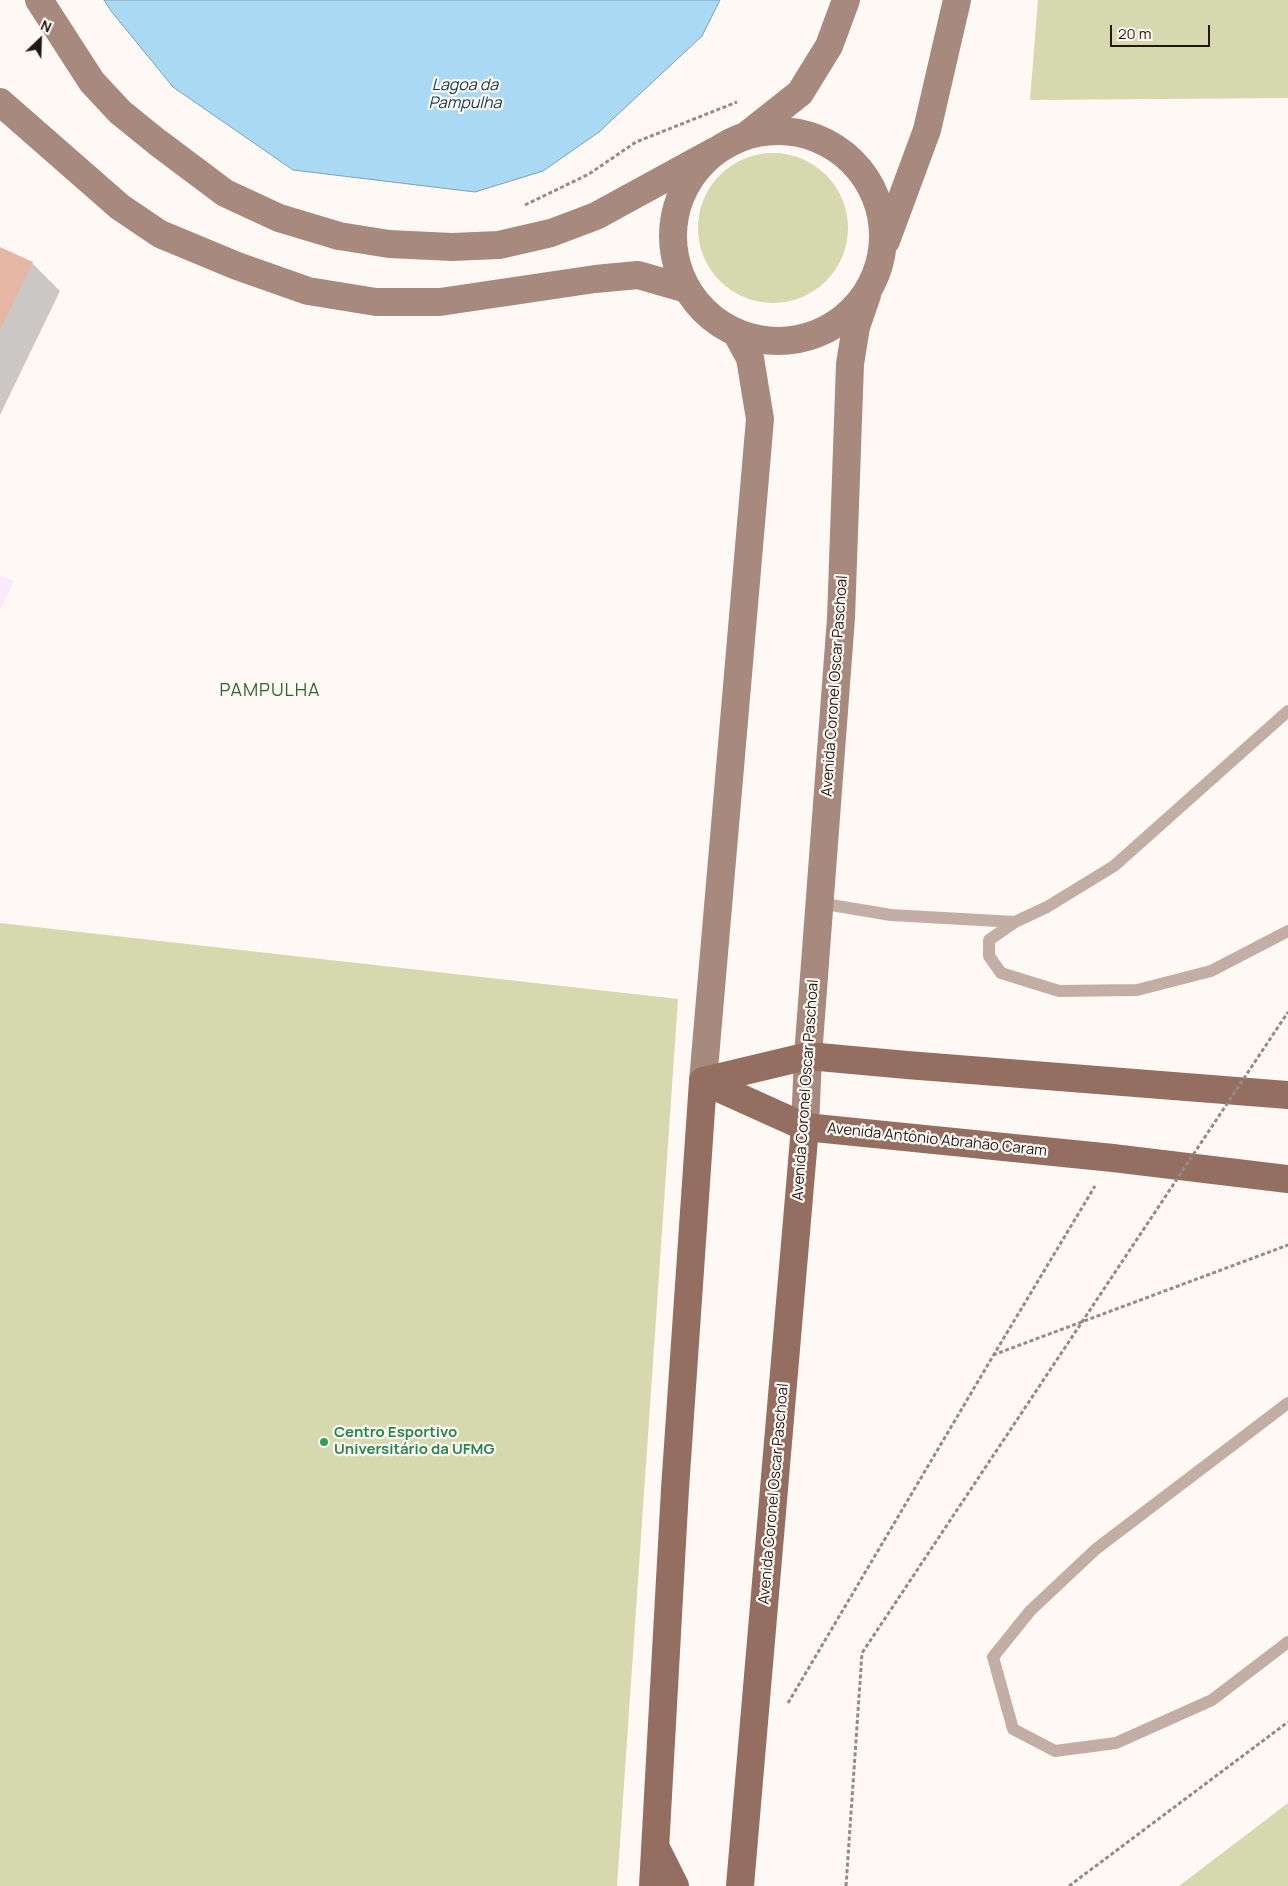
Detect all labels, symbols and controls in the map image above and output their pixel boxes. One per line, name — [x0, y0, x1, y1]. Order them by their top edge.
north arrow — [15, 15, 65, 65]
text: N — [38, 15, 55, 37]
scale bar — [1113, 15, 1213, 47]
text: 20 m — [1118, 23, 1151, 44]
water label: Lagoa da Pampulha — [429, 76, 501, 114]
street label: Avenida Coronel Oscar Paschoal — [818, 575, 852, 797]
district label: PAMPULHA — [219, 680, 321, 702]
street label: Avenida Coronel Oscar Paschoal — [789, 979, 823, 1201]
street label: Avenida Antônio Abrahão Caram — [826, 1120, 1048, 1160]
street label: Avenida Coronel Oscar Paschoal — [755, 1383, 793, 1605]
place label: Centro Esportivo Universitário da UFMG — [334, 1424, 494, 1459]
marker: Centro Esportivo Universitário da UFMG — [318, 1436, 330, 1448]

